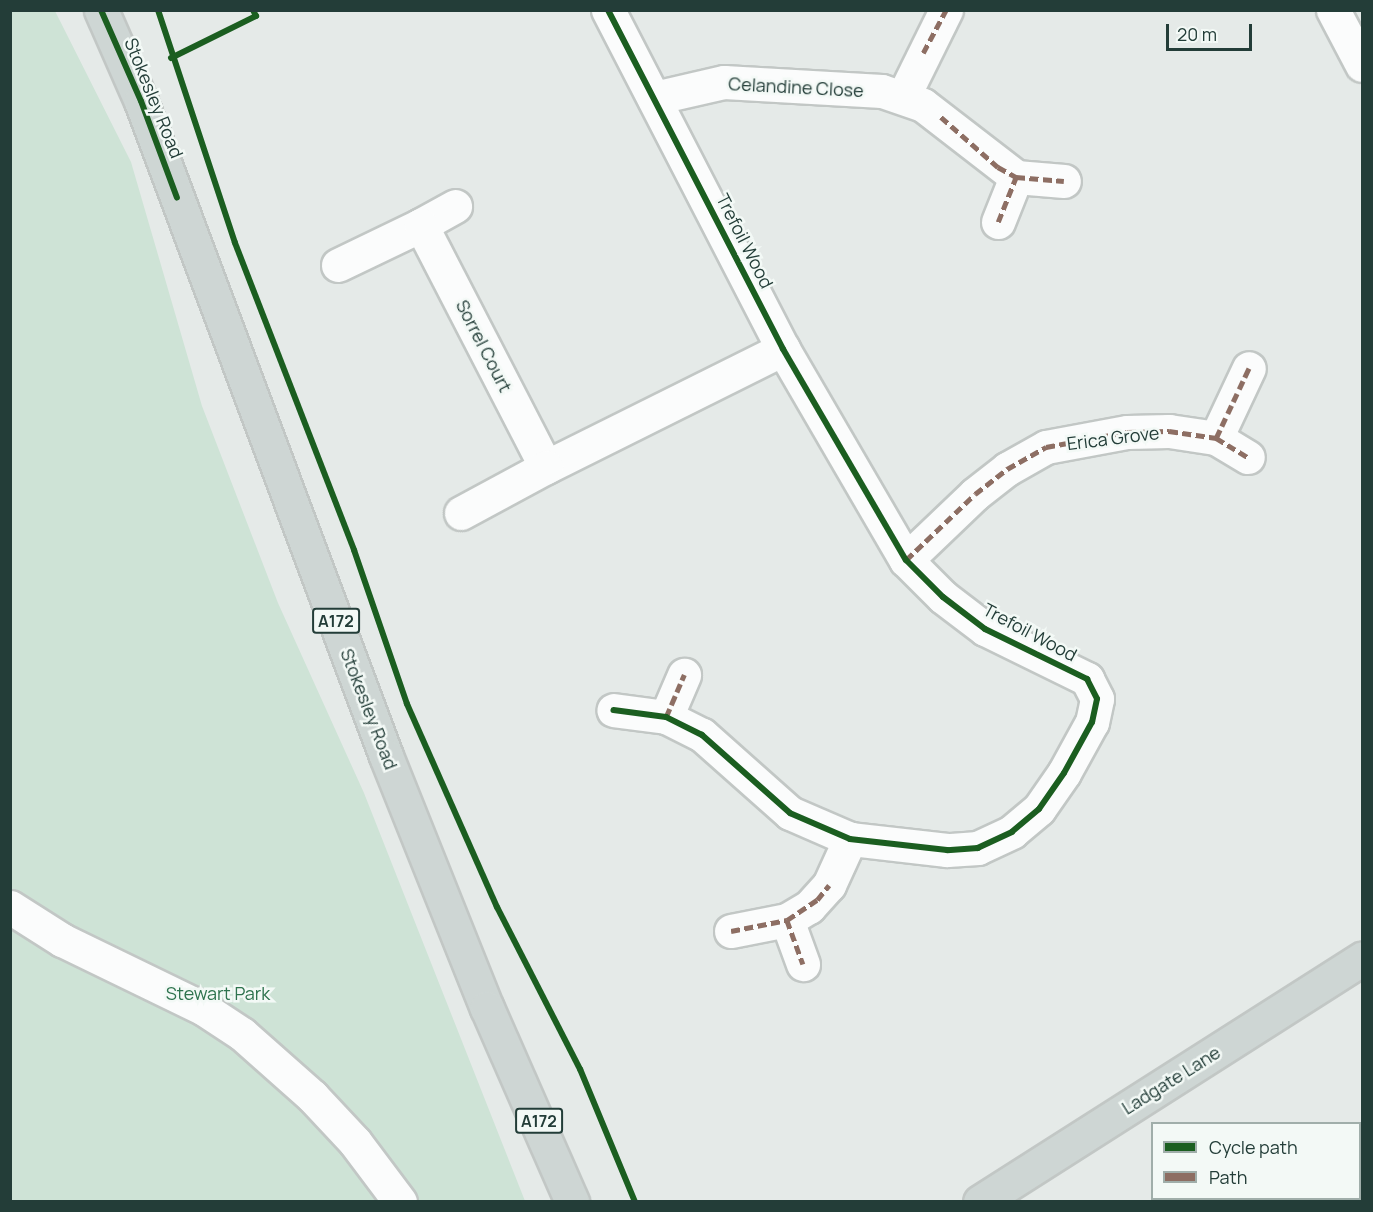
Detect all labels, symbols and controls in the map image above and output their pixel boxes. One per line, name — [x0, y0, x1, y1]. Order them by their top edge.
scale bar — [1169, 12, 1254, 50]
text: 20 m — [1177, 22, 1217, 46]
street label: Stokesley Road — [120, 35, 188, 161]
street label: Celandine Close — [728, 73, 864, 101]
street label: Trefoil Wood — [712, 190, 778, 292]
street label: Sorrel Court — [452, 296, 516, 396]
street label: Erica Grove — [1066, 422, 1160, 454]
street label: Trefoil Wood — [979, 598, 1081, 666]
road number: A172 — [312, 608, 360, 634]
street label: Stokesley Road — [336, 646, 402, 772]
park label: Stewart Park — [166, 982, 270, 1004]
street label: Ladgate Lane — [1118, 1041, 1224, 1119]
road number: A172 — [515, 1108, 563, 1134]
legend — [1151, 1122, 1361, 1200]
text: Cycle path — [1209, 1135, 1298, 1159]
text: Path — [1209, 1165, 1247, 1189]

